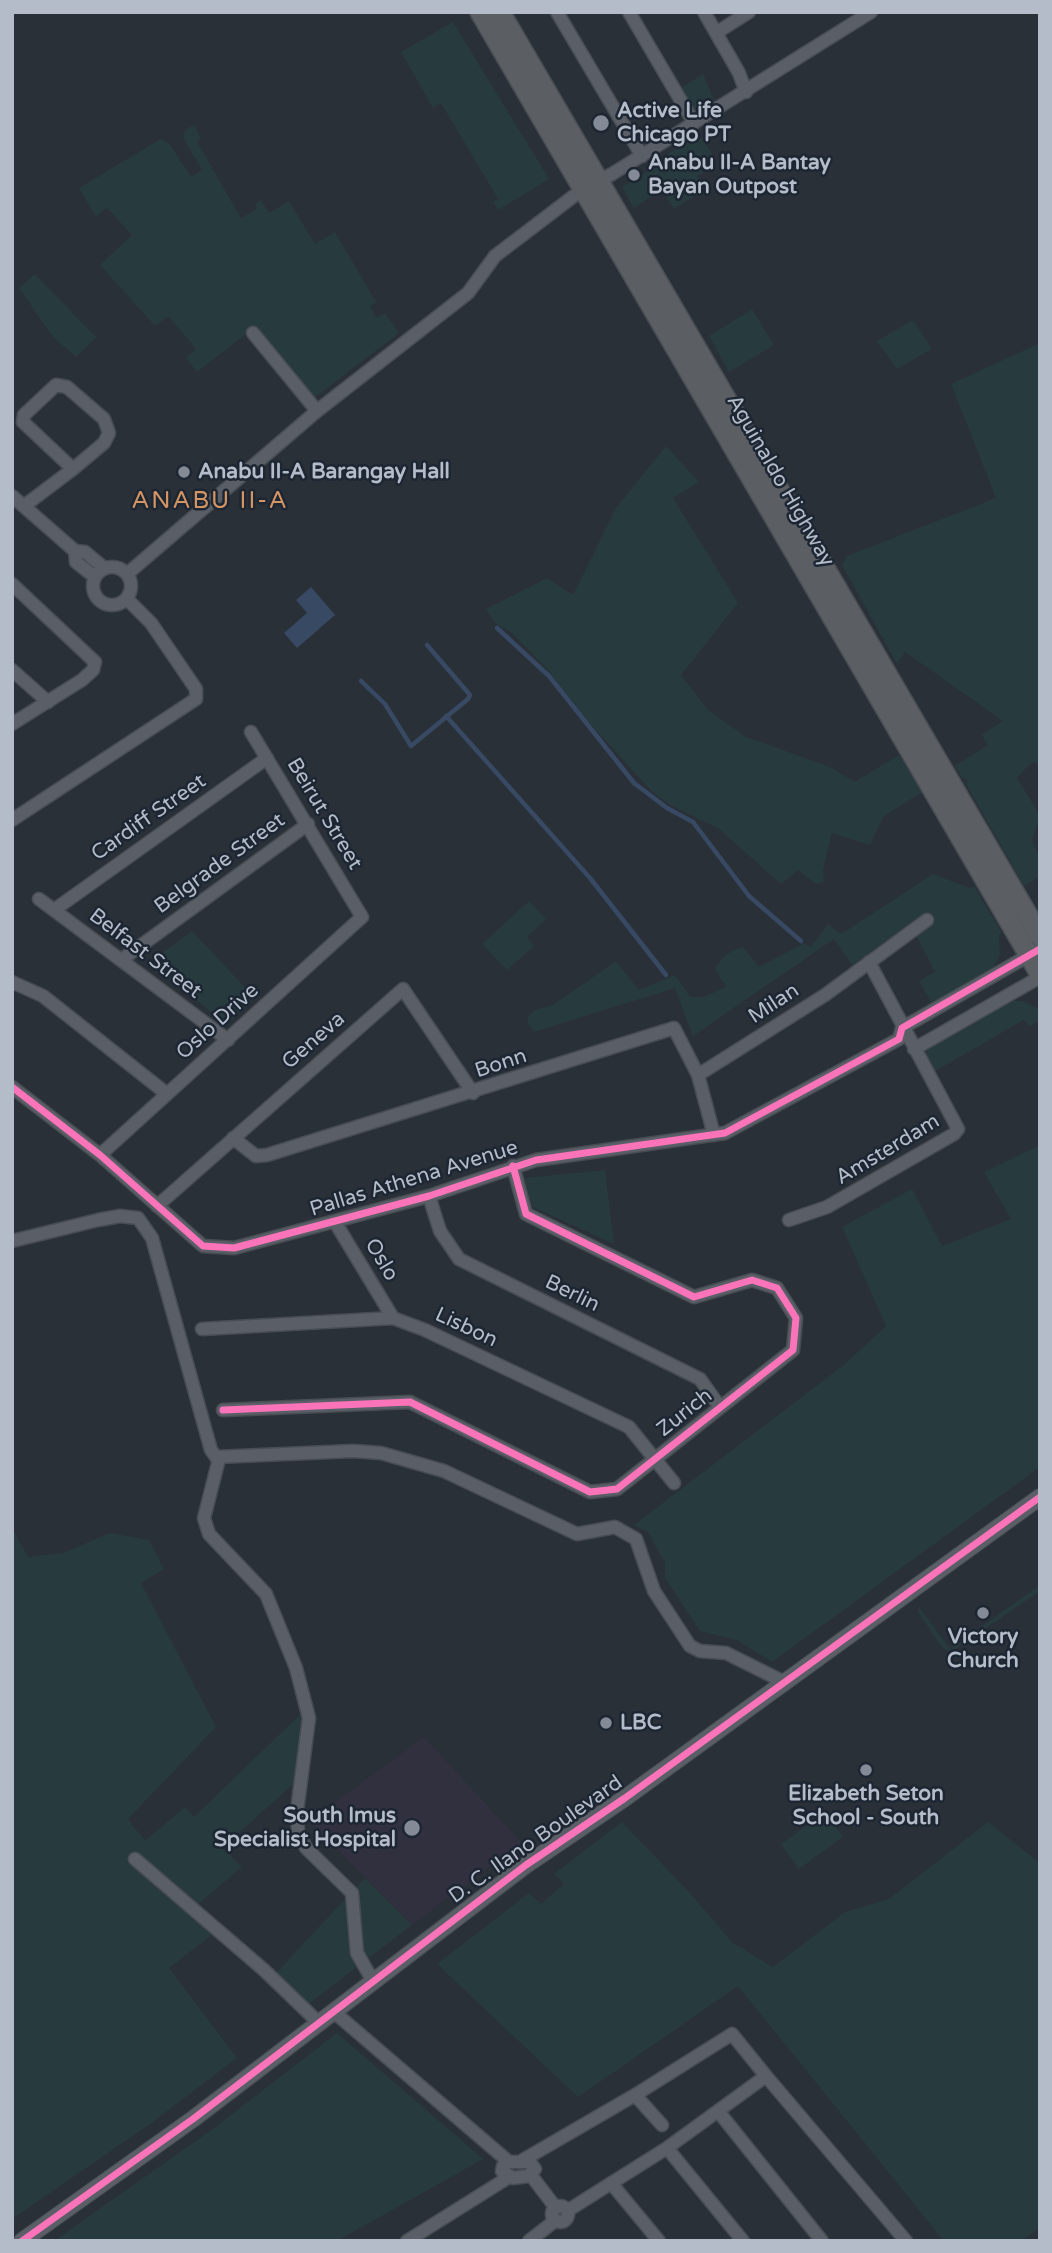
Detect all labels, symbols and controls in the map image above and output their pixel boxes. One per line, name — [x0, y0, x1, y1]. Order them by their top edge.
place label: Active Life Chicago PT — [617, 98, 731, 148]
marker: Active Life Chicago PT — [591, 113, 611, 133]
place label: Anabu II-A Bantay Bayan Outpost — [648, 150, 831, 200]
marker: Anabu II-A Bantay Bayan Outpost — [626, 167, 642, 183]
street label: Aguinaldo Highway — [721, 391, 839, 571]
place label: Anabu II-A Barangay Hall — [198, 459, 450, 485]
marker: Anabu II-A Barangay Hall — [176, 464, 192, 480]
district label: ANABU II-A — [133, 488, 287, 516]
street label: Beirut Street — [281, 754, 367, 874]
street label: Cardiff Street — [87, 769, 211, 867]
street label: Belgrade Street — [150, 808, 290, 920]
street label: Belfast Street — [84, 903, 206, 1005]
street label: Oslo Drive — [172, 978, 264, 1066]
street label: Milan — [744, 978, 804, 1030]
street label: Geneva — [277, 1007, 351, 1075]
street label: Bonn — [472, 1044, 530, 1084]
street label: Amsterdam — [832, 1109, 944, 1191]
street label: Pallas Athena Avenue — [307, 1135, 521, 1223]
street label: Oslo — [359, 1234, 403, 1286]
street label: Berlin — [541, 1270, 603, 1318]
street label: Lisbon — [431, 1303, 501, 1353]
street label: Zurich — [652, 1384, 718, 1442]
marker: Victory Church — [975, 1605, 991, 1621]
place label: Victory Church — [947, 1624, 1019, 1674]
place label: LBC — [620, 1710, 661, 1736]
marker: LBC — [598, 1715, 614, 1731]
marker: Elizabeth Seton School - South — [858, 1762, 874, 1778]
street label: D. C. Ilano Boulevard — [444, 1771, 628, 1909]
place label: Elizabeth Seton School - South — [788, 1781, 944, 1831]
place label: South Imus Specialist Hospital — [214, 1803, 396, 1853]
marker: South Imus Specialist Hospital — [402, 1818, 422, 1838]

